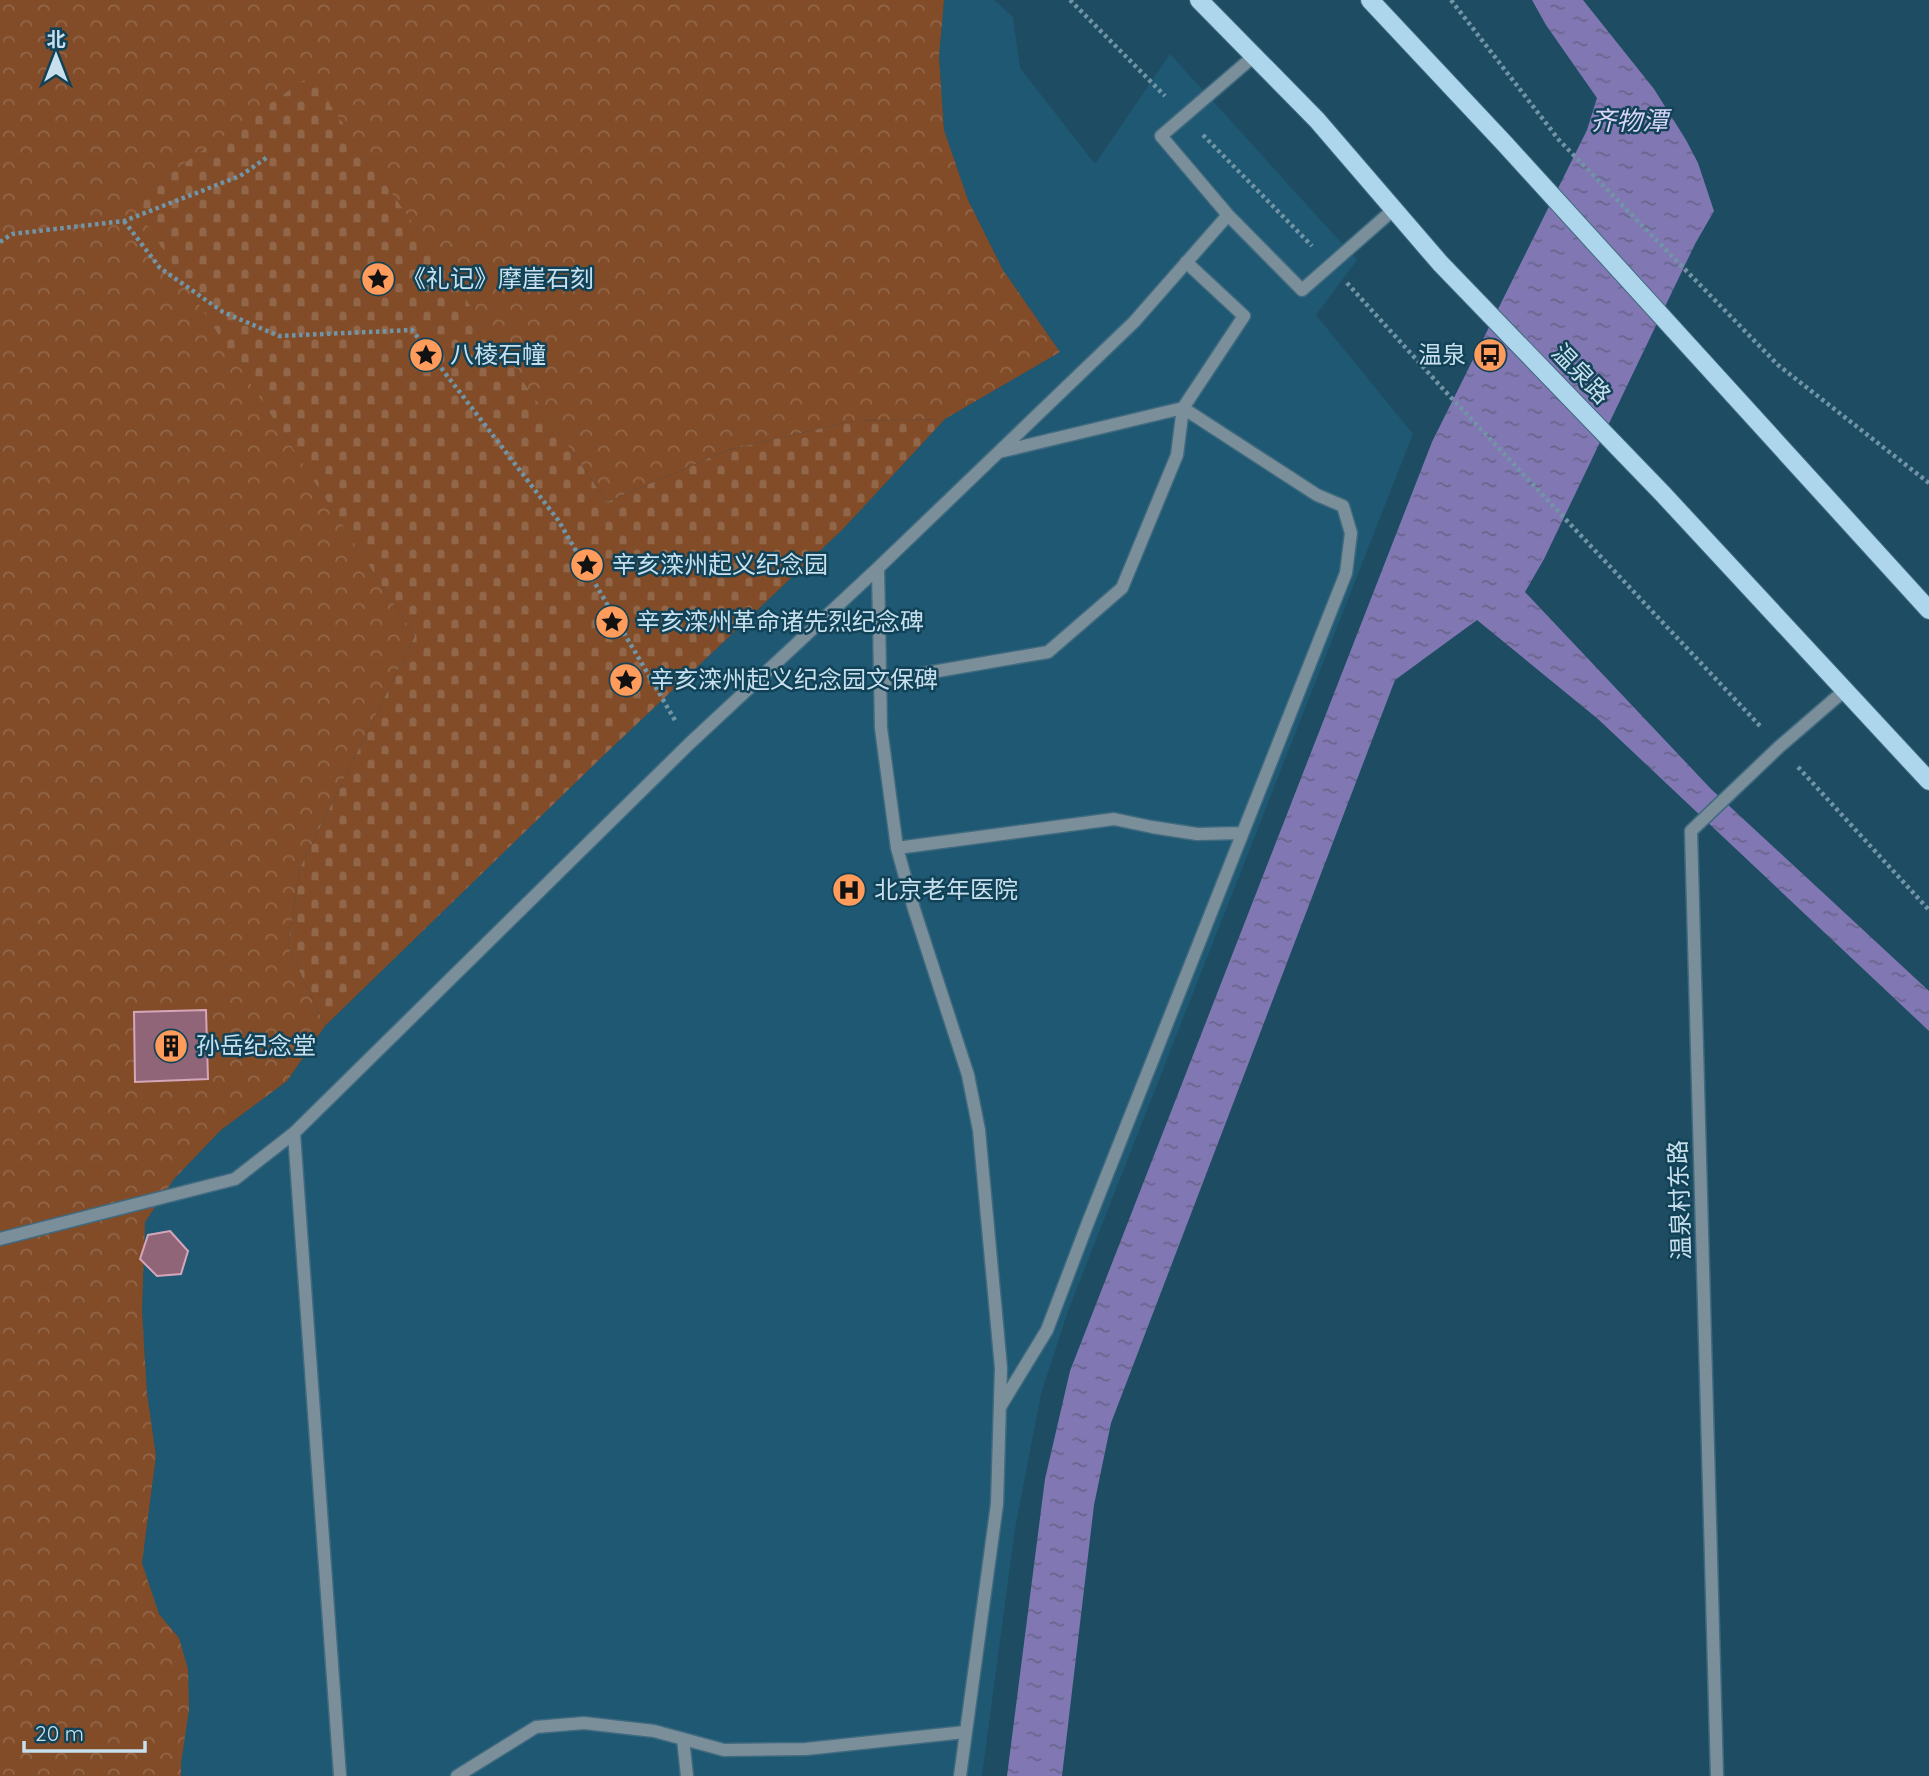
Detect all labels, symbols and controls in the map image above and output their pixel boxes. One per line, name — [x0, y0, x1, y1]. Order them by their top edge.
north arrow — [21, 21, 91, 91]
text: 北 — [46, 27, 66, 51]
water label: 齐物潭 — [1590, 104, 1672, 137]
place icon: 《礼记》摩崖石刻 — [359, 260, 397, 298]
place label: 《礼记》摩崖石刻 — [402, 263, 594, 293]
place icon: 八棱石幢 — [407, 336, 445, 374]
bus stop icon: 温泉 — [1471, 336, 1509, 374]
street label: 温泉路 — [1546, 337, 1618, 410]
place label: 八棱石幢 — [450, 339, 546, 369]
place label: 温泉 — [1418, 339, 1466, 369]
place icon: 辛亥滦州起义纪念园 — [568, 546, 606, 584]
place label: 辛亥滦州起义纪念园 — [612, 549, 828, 579]
place icon: 辛亥滦州革命诸先烈纪念碑 — [593, 603, 631, 641]
place label: 辛亥滦州革命诸先烈纪念碑 — [636, 606, 924, 636]
place icon: 辛亥滦州起义纪念园文保碑 — [607, 661, 645, 699]
place label: 辛亥滦州起义纪念园文保碑 — [650, 664, 938, 694]
hospital icon: 北京老年医院 — [830, 871, 868, 909]
place label: 北京老年医院 — [874, 874, 1018, 904]
building icon: 孙岳纪念堂 — [152, 1027, 190, 1065]
place label: 孙岳纪念堂 — [196, 1030, 316, 1060]
street label: 温泉村东路 — [1662, 1140, 1696, 1261]
scale bar — [24, 1710, 145, 1754]
text: 20 m — [35, 1720, 84, 1746]

